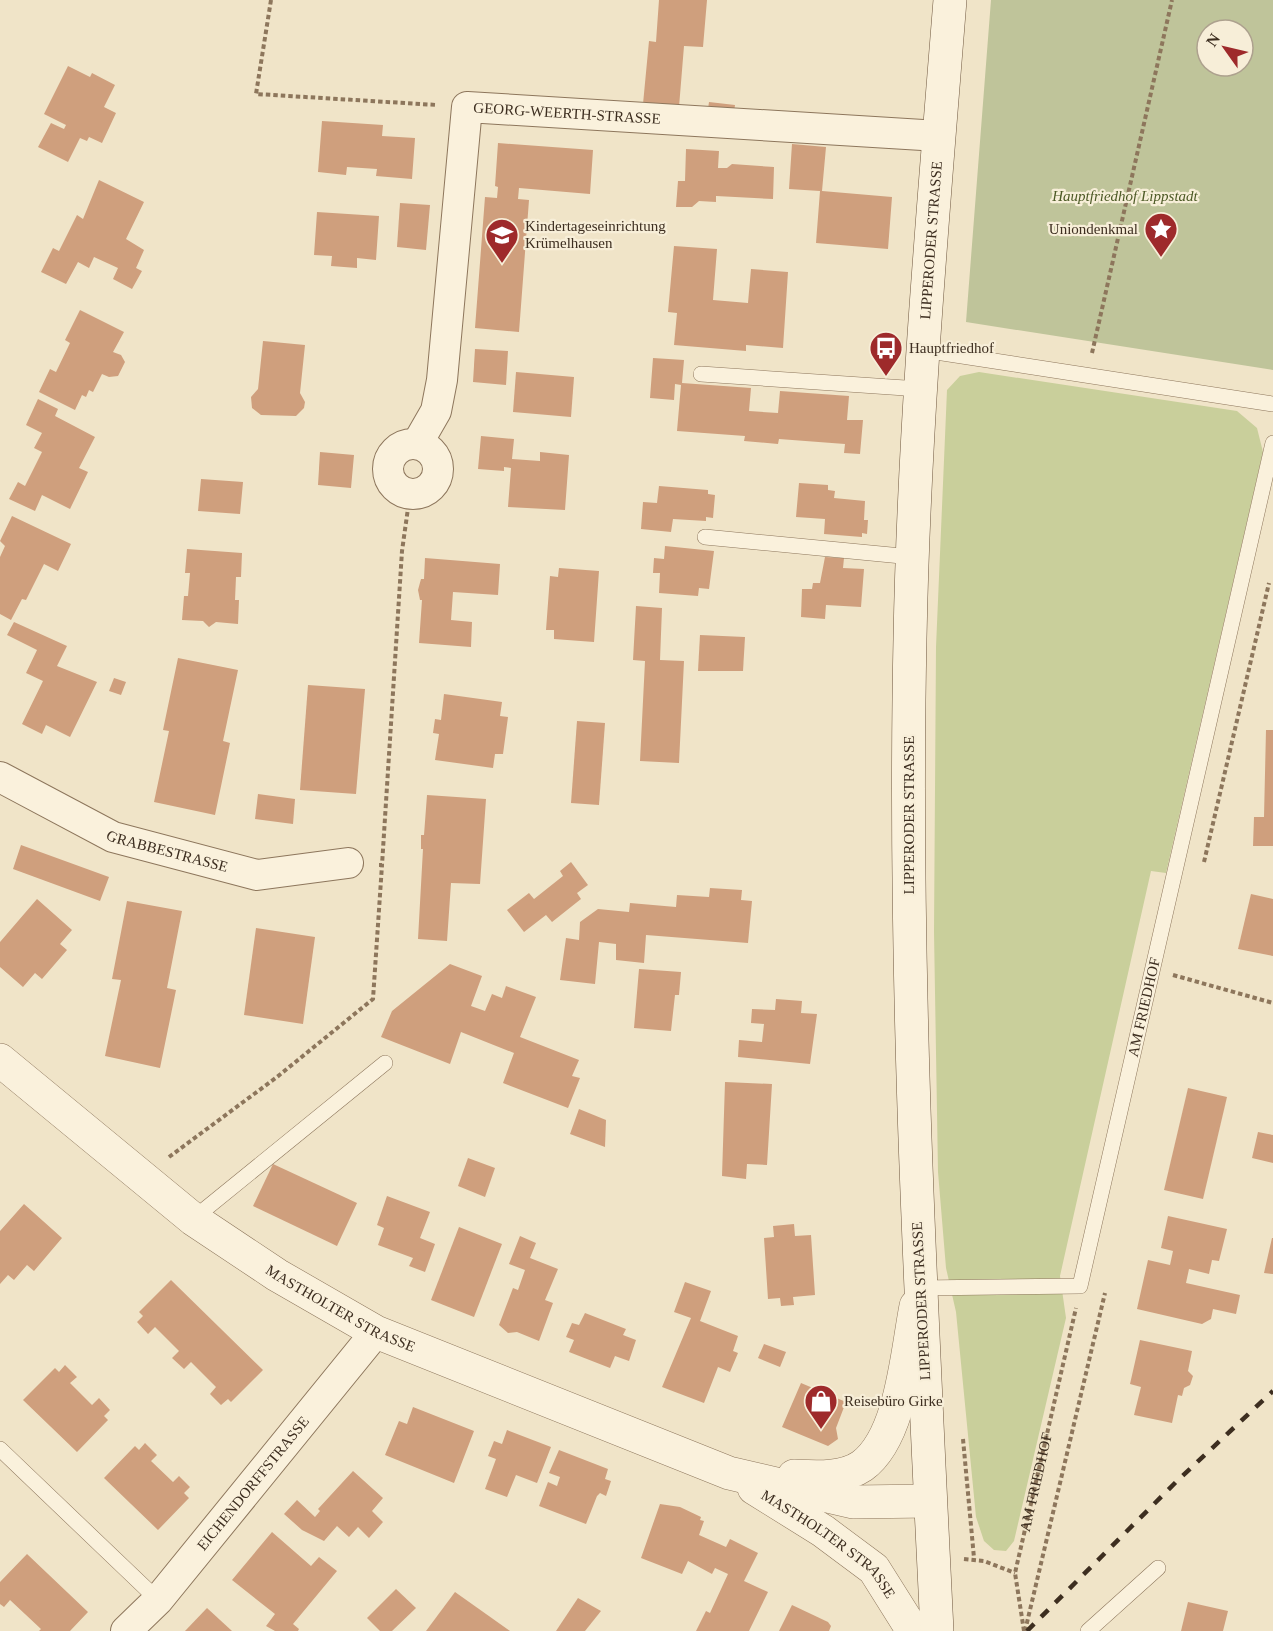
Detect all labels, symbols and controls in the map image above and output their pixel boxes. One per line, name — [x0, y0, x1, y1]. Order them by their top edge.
north arrow — [1195, 18, 1255, 78]
text: N — [1203, 30, 1224, 49]
street label: GEORG-WEERTH-STRASSE — [473, 99, 661, 127]
street label: LIPPERODER STRASSE — [917, 160, 945, 320]
park label: Hauptfriedhof Lippstadt — [1051, 188, 1199, 204]
place icon: Uniondenkmal — [1143, 211, 1179, 258]
school or university icon: Kindertageseinrichtung Krümelhausen — [484, 217, 520, 264]
place label: Kindertageseinrichtung Krümelhausen — [525, 218, 666, 251]
place label: Uniondenkmal — [1049, 221, 1138, 237]
bus stop icon: Hauptfriedhof — [868, 330, 904, 377]
place label: Hauptfriedhof — [909, 340, 994, 356]
street label: LIPPERODER STRASSE — [901, 736, 917, 894]
street label: GRABBESTRASSE — [103, 827, 230, 875]
street label: AM FRIEDHOF — [1125, 956, 1163, 1058]
street label: LIPPERODER STRASSE — [909, 1221, 933, 1381]
street label: MASTHOLTER STRASSE — [263, 1262, 418, 1355]
shop icon: Reisebüro Girke — [803, 1383, 839, 1430]
place label: Reisebüro Girke — [844, 1393, 943, 1409]
street label: EICHENDORFFSTRASSE — [194, 1413, 312, 1553]
street label: AM FRIEDHOF — [1017, 1431, 1055, 1533]
street label: MASTHOLTER STRASSE — [758, 1487, 898, 1601]

